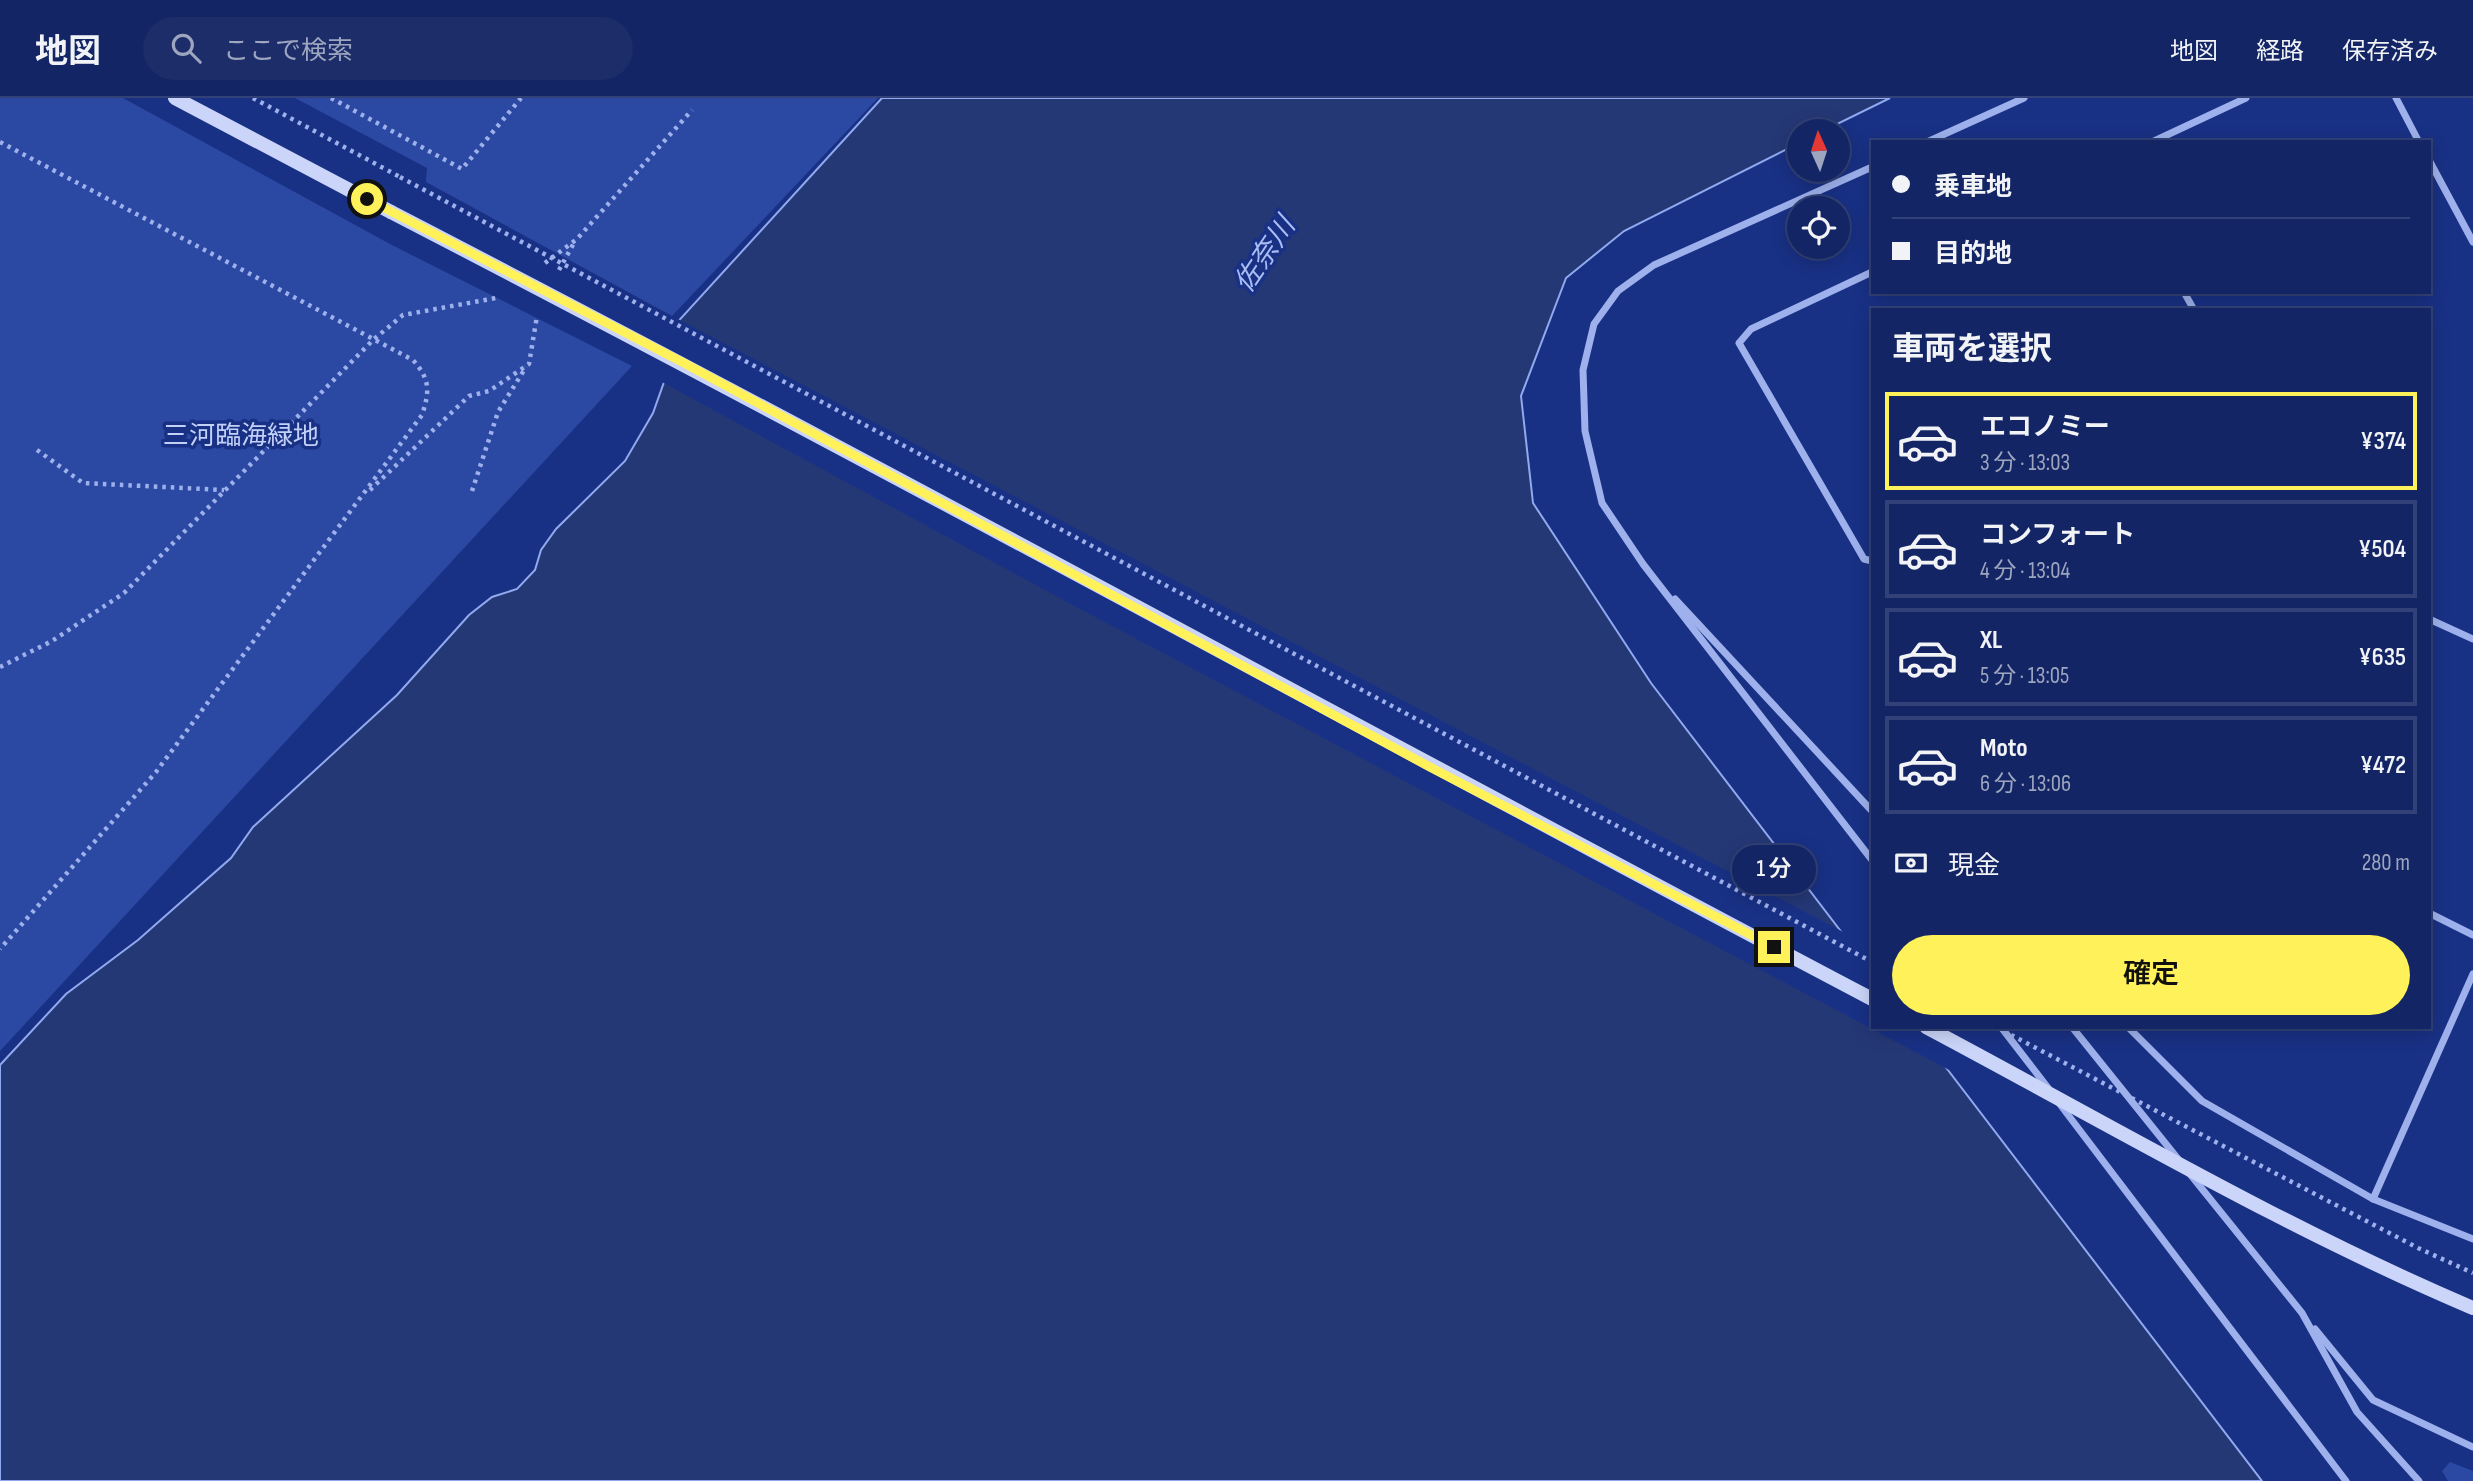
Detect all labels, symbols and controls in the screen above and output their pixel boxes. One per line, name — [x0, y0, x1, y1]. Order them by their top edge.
search box — [143, 17, 633, 80]
icon: search — [167, 29, 205, 67]
text: 地図 — [35, 32, 101, 72]
text: ここで検索 — [223, 36, 353, 67]
text: 地図 — [2170, 37, 2218, 66]
text: 経路 — [2256, 37, 2304, 66]
text: 保存済み — [2342, 37, 2438, 66]
north arrow — [1787, 119, 1850, 182]
map controls — [1787, 119, 1850, 259]
text: 乗車地 — [1934, 172, 2012, 203]
route start — [351, 183, 383, 215]
button: locate — [1787, 196, 1850, 259]
water label: 佐奈川 — [1228, 208, 1304, 299]
text: 目的地 — [1934, 239, 2012, 270]
text: 車両を選択 — [1892, 330, 2052, 369]
icon: car — [1896, 410, 1959, 473]
text: エコノミー — [1980, 412, 2110, 443]
park label: 三河臨海緑地 — [163, 421, 319, 452]
text: ¥374 — [2360, 426, 2406, 457]
text: 3 分 · 13:03 — [1980, 449, 2070, 477]
icon: car — [1896, 518, 1959, 581]
text: コンフォート — [1980, 520, 2135, 551]
text: ¥504 — [2358, 534, 2406, 565]
text: 4 分 · 13:04 — [1980, 557, 2070, 585]
text: XL — [1980, 625, 2002, 656]
icon: car — [1896, 626, 1959, 689]
text: ¥635 — [2359, 642, 2406, 673]
text: 5 分 · 13:05 — [1980, 662, 2069, 690]
text: Moto — [1980, 733, 2028, 764]
icon: car — [1896, 734, 1959, 797]
text: ¥472 — [2360, 750, 2406, 781]
text: 6 分 · 13:06 — [1980, 770, 2071, 798]
icon: cash — [1892, 844, 1930, 882]
callout: 1 分 — [1732, 846, 1816, 894]
text: 280 m — [2362, 849, 2410, 877]
text: 現金 — [1948, 851, 2000, 882]
text: 1 分 — [1756, 855, 1792, 883]
route end — [1758, 931, 1790, 963]
button: 確定 — [1892, 935, 2410, 1015]

